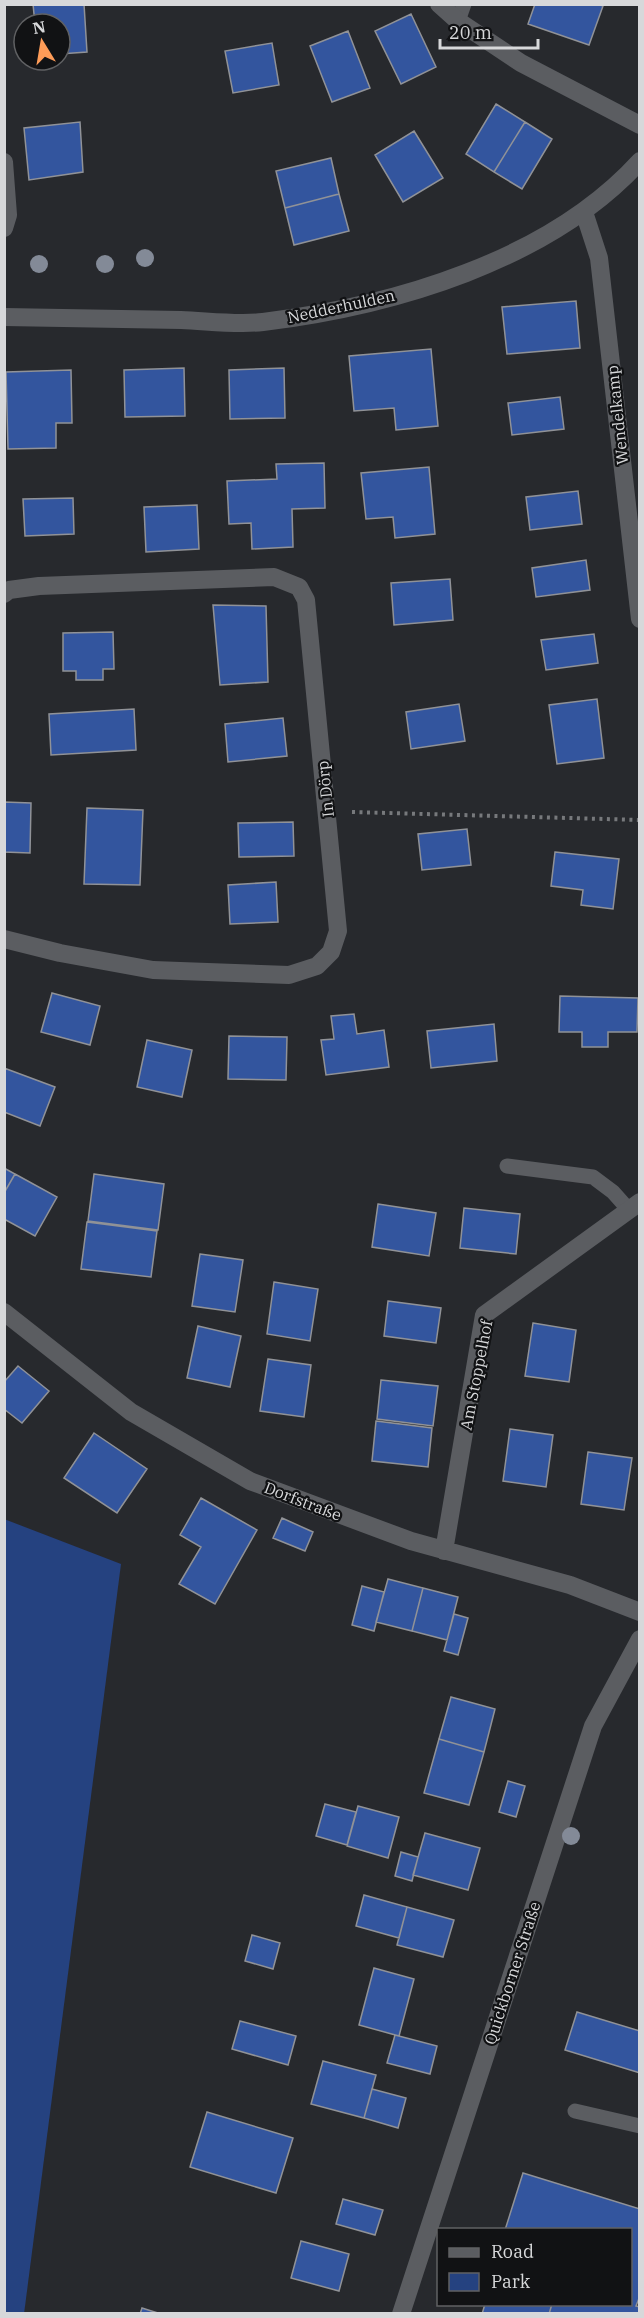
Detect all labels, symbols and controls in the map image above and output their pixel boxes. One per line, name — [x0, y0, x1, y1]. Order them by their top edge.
north arrow — [12, 12, 72, 72]
scale bar — [440, 12, 538, 50]
text: N — [31, 16, 47, 38]
text: 20 m — [449, 21, 492, 44]
street label: Nedderhulden — [285, 285, 397, 327]
street label: Wendelkamp — [602, 364, 632, 466]
street label: In Dörp — [312, 760, 338, 818]
street label: Am Stoppelhof — [456, 1317, 497, 1432]
street label: Dorfstraße — [262, 1477, 344, 1525]
street label: Quickborner Straße — [479, 1899, 545, 2047]
legend — [437, 2228, 632, 2306]
text: Road — [491, 2240, 534, 2263]
text: Park — [491, 2270, 531, 2293]

